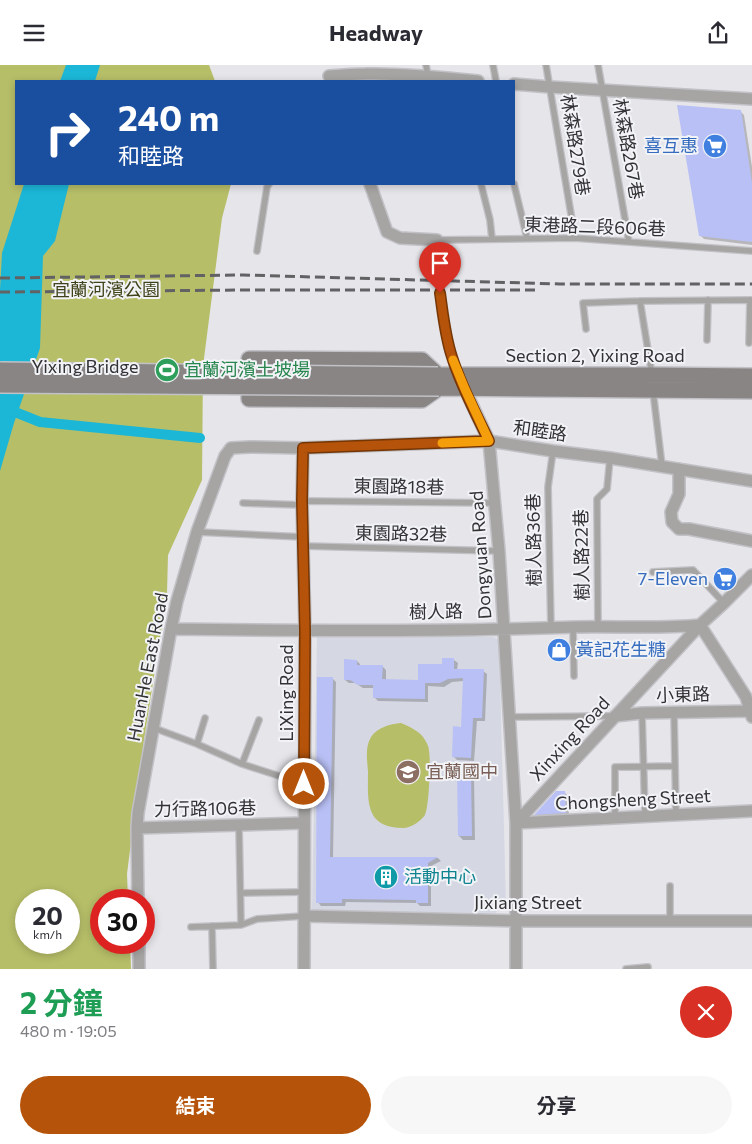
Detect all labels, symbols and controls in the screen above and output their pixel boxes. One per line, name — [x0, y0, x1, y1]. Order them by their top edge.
icon: menu — [20, 19, 48, 47]
text: Headway — [329, 19, 423, 46]
icon: share — [704, 19, 732, 47]
street label: 林森路279巷 — [557, 93, 595, 197]
text: 240 m — [118, 95, 219, 138]
street label: 林森路267巷 — [609, 97, 649, 201]
icon: right — [35, 100, 100, 165]
supermarket icon: 喜互惠 — [702, 133, 728, 159]
place label: 喜互惠 — [644, 134, 698, 156]
text: 和睦路 — [118, 142, 184, 169]
street label: 東港路二段606巷 — [524, 213, 666, 239]
pin — [419, 242, 461, 293]
icon: arrive — [426, 249, 454, 277]
park label: 宜蘭河濱公園 — [52, 278, 160, 300]
street label: Section 2, Yixing Road — [505, 344, 685, 366]
street label: Yixing Bridge — [32, 355, 138, 377]
sports icon: 宜蘭河濱土坡場 — [154, 357, 180, 383]
place label: 宜蘭河濱土坡場 — [184, 358, 310, 380]
street label: 和睦路 — [512, 415, 568, 445]
street label: 東園路18巷 — [354, 474, 445, 498]
street label: Dongyuan Road — [465, 490, 495, 620]
street label: 樹人路36巷 — [521, 493, 545, 587]
street label: 樹人路22巷 — [569, 509, 593, 601]
street label: 東園路32巷 — [355, 521, 447, 545]
supermarket icon: 7-Eleven — [712, 566, 738, 592]
place label: 7-Eleven — [638, 567, 708, 589]
street label: HuanHe East Road — [122, 591, 172, 743]
street label: 樹人路 — [409, 600, 463, 622]
shop icon: 黃記花生糖 — [546, 637, 572, 663]
place label: 黃記花生糖 — [576, 638, 666, 660]
street label: LiXing Road — [275, 644, 297, 742]
street label: 小東路 — [656, 682, 710, 706]
street label: Xinxing Road — [525, 692, 614, 785]
position arrow — [277, 757, 329, 809]
school or university icon: 宜蘭國中 — [395, 759, 421, 785]
place label: 宜蘭國中 — [426, 760, 498, 782]
street label: Chongsheng Street — [555, 784, 711, 814]
street label: 力行路106巷 — [154, 796, 256, 820]
building icon: 活動中心 — [373, 864, 399, 890]
place label: 活動中心 — [404, 865, 476, 887]
speed limit sign: 30 — [90, 889, 155, 954]
street label: Jixiang Street — [474, 891, 582, 913]
text: 20 — [32, 900, 63, 930]
text: km/h — [33, 927, 62, 941]
text: 2 分鐘 — [20, 983, 103, 1020]
button: close — [680, 986, 732, 1038]
text: 480 m · 19:05 — [20, 1021, 117, 1040]
button: 結束 — [20, 1076, 371, 1134]
button: 分享 — [381, 1076, 732, 1134]

